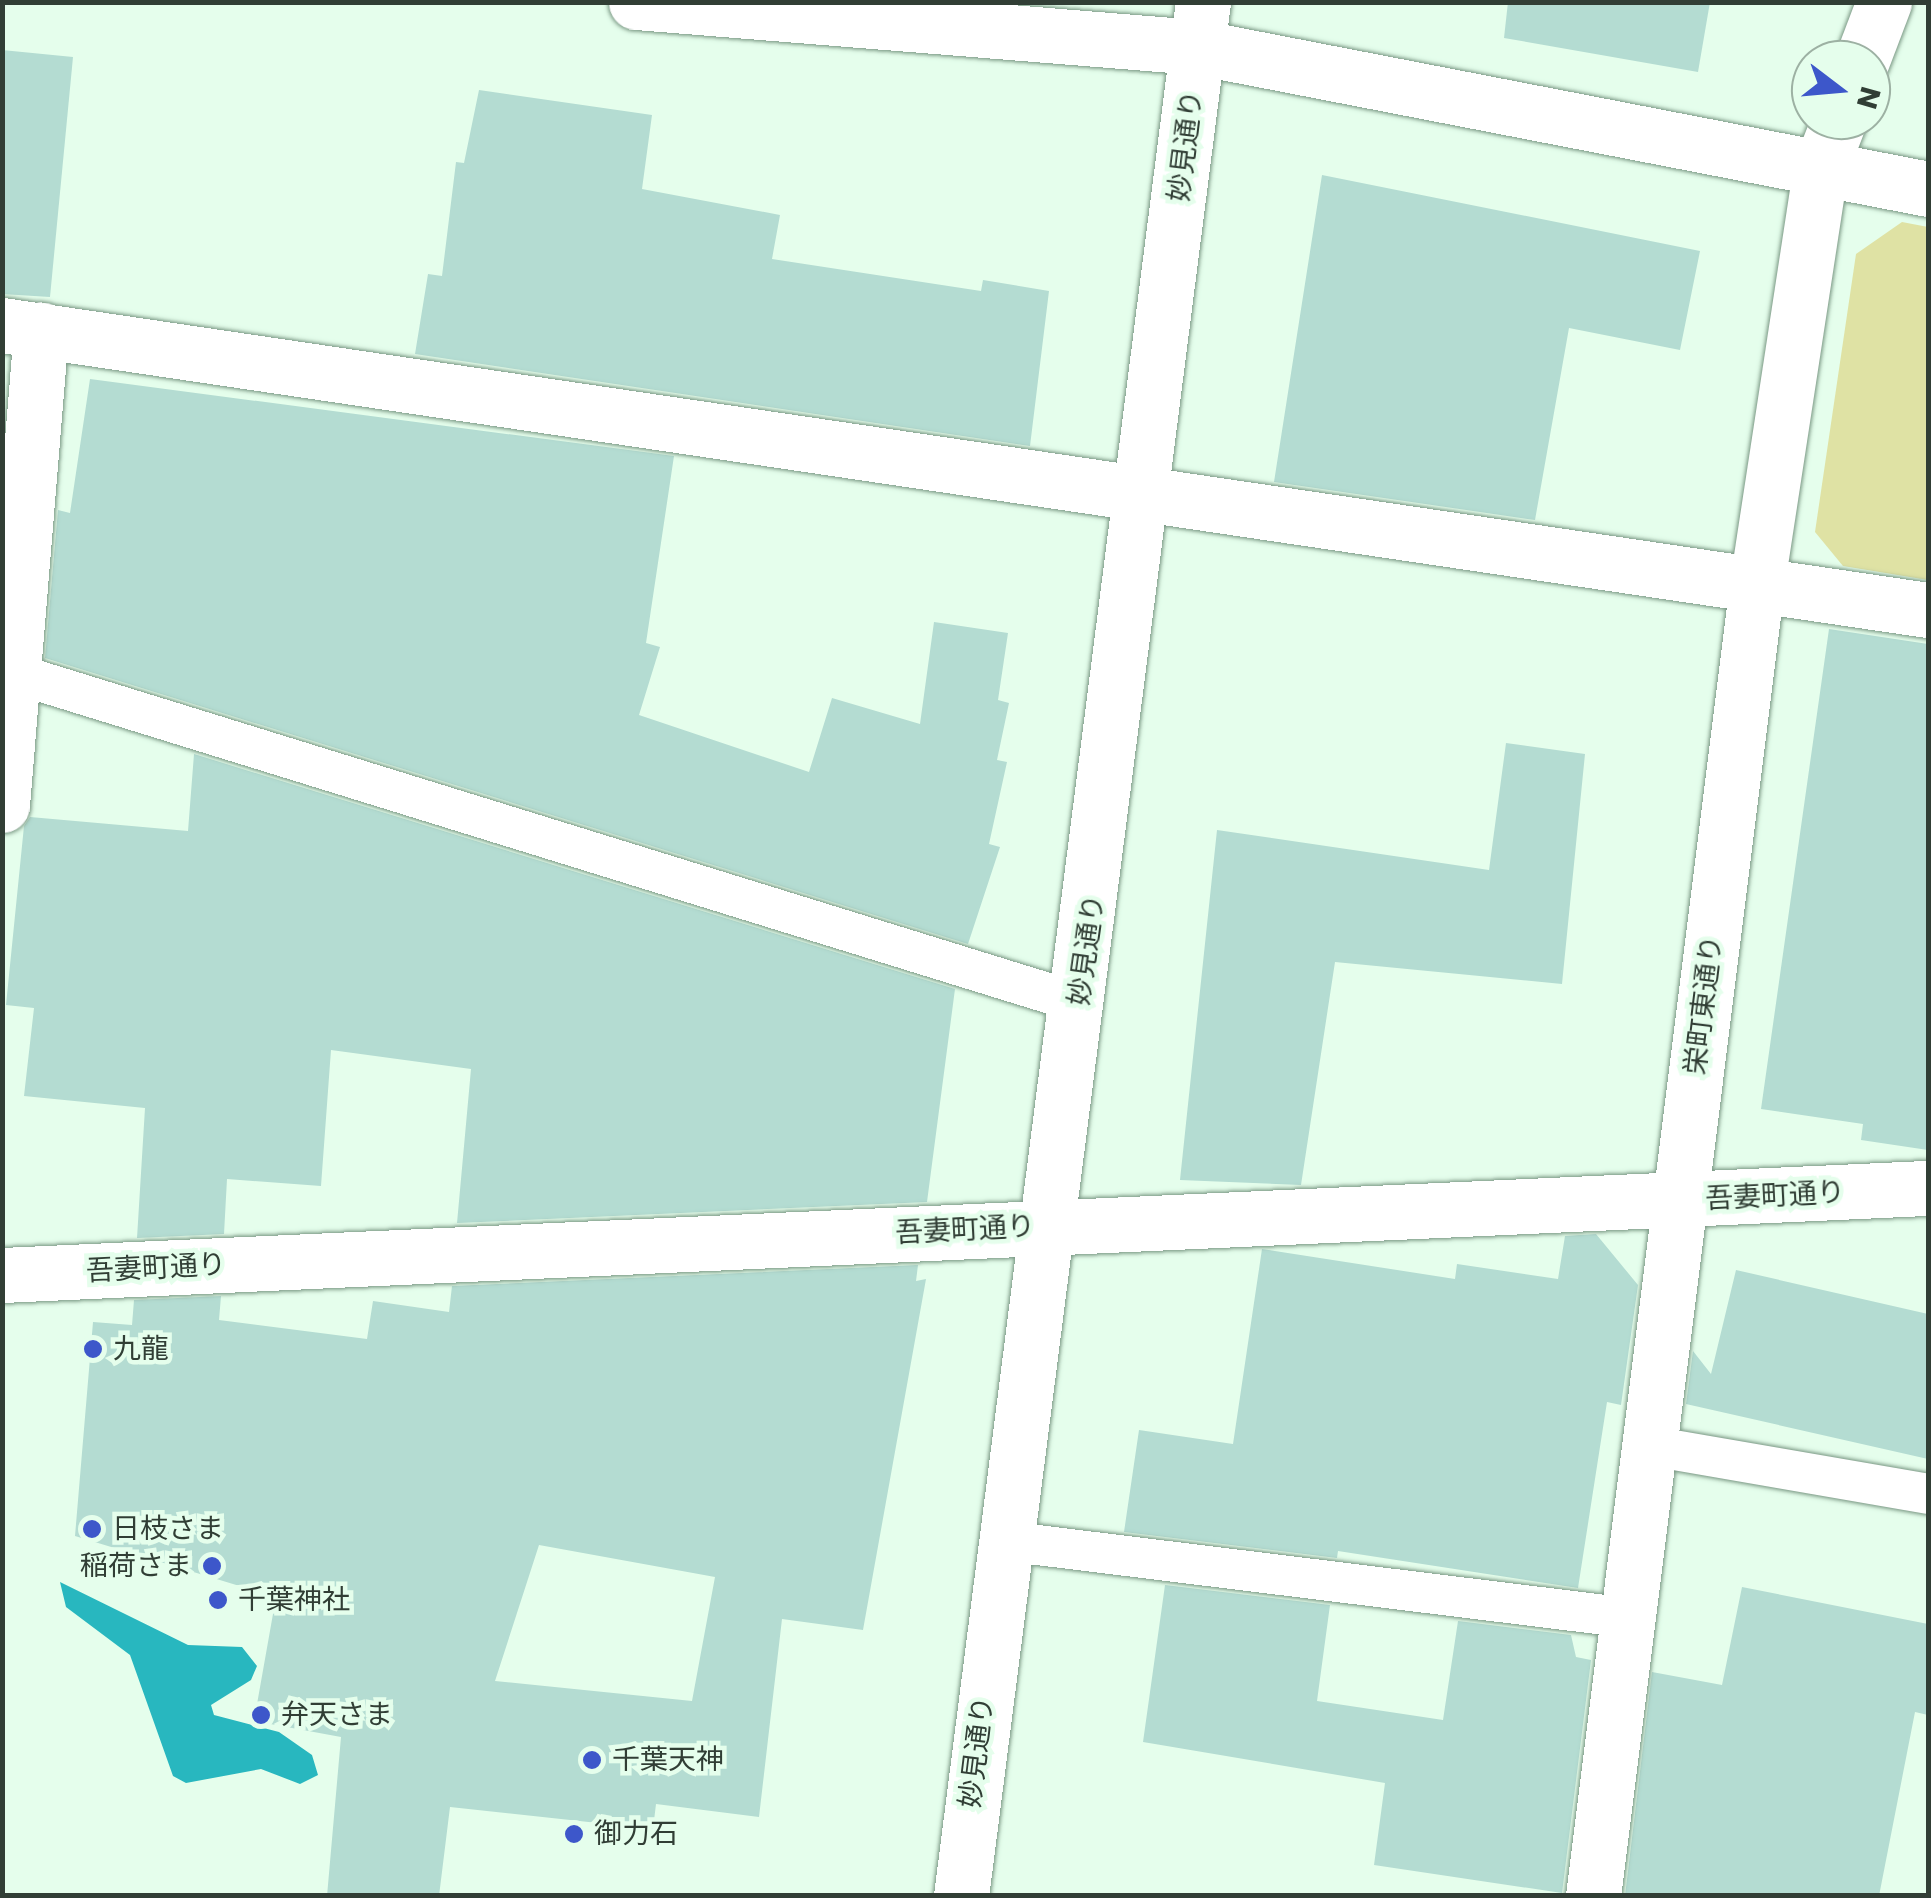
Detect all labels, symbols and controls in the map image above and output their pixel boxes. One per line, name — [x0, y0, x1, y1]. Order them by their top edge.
north arrow — [1791, 40, 1891, 140]
text: N — [1847, 82, 1890, 113]
street label: 妙見通り — [1163, 88, 1209, 204]
street label: 妙見通り — [1063, 892, 1111, 1008]
street label: 栄町東通り — [1679, 933, 1729, 1077]
street label: 吾妻町通り — [1704, 1176, 1846, 1216]
street label: 吾妻町通り — [894, 1210, 1036, 1250]
street label: 吾妻町通り — [85, 1248, 227, 1288]
place label: 九龍 — [113, 1332, 169, 1366]
marker: 九龍 — [82, 1338, 104, 1360]
place label: 日枝さま — [112, 1512, 224, 1546]
marker: 日枝さま — [81, 1518, 103, 1540]
place label: 稲荷さま — [80, 1549, 192, 1583]
marker: 稲荷さま — [201, 1555, 223, 1577]
place label: 千葉神社 — [238, 1583, 350, 1617]
marker: 千葉神社 — [207, 1589, 229, 1611]
street label: 妙見通り — [954, 1694, 1000, 1810]
place label: 弁天さま — [281, 1698, 393, 1732]
marker: 弁天さま — [250, 1704, 272, 1726]
place label: 千葉天神 — [612, 1743, 724, 1777]
marker: 千葉天神 — [581, 1749, 603, 1771]
place label: 御力石 — [594, 1817, 678, 1851]
marker: 御力石 — [563, 1823, 585, 1845]

